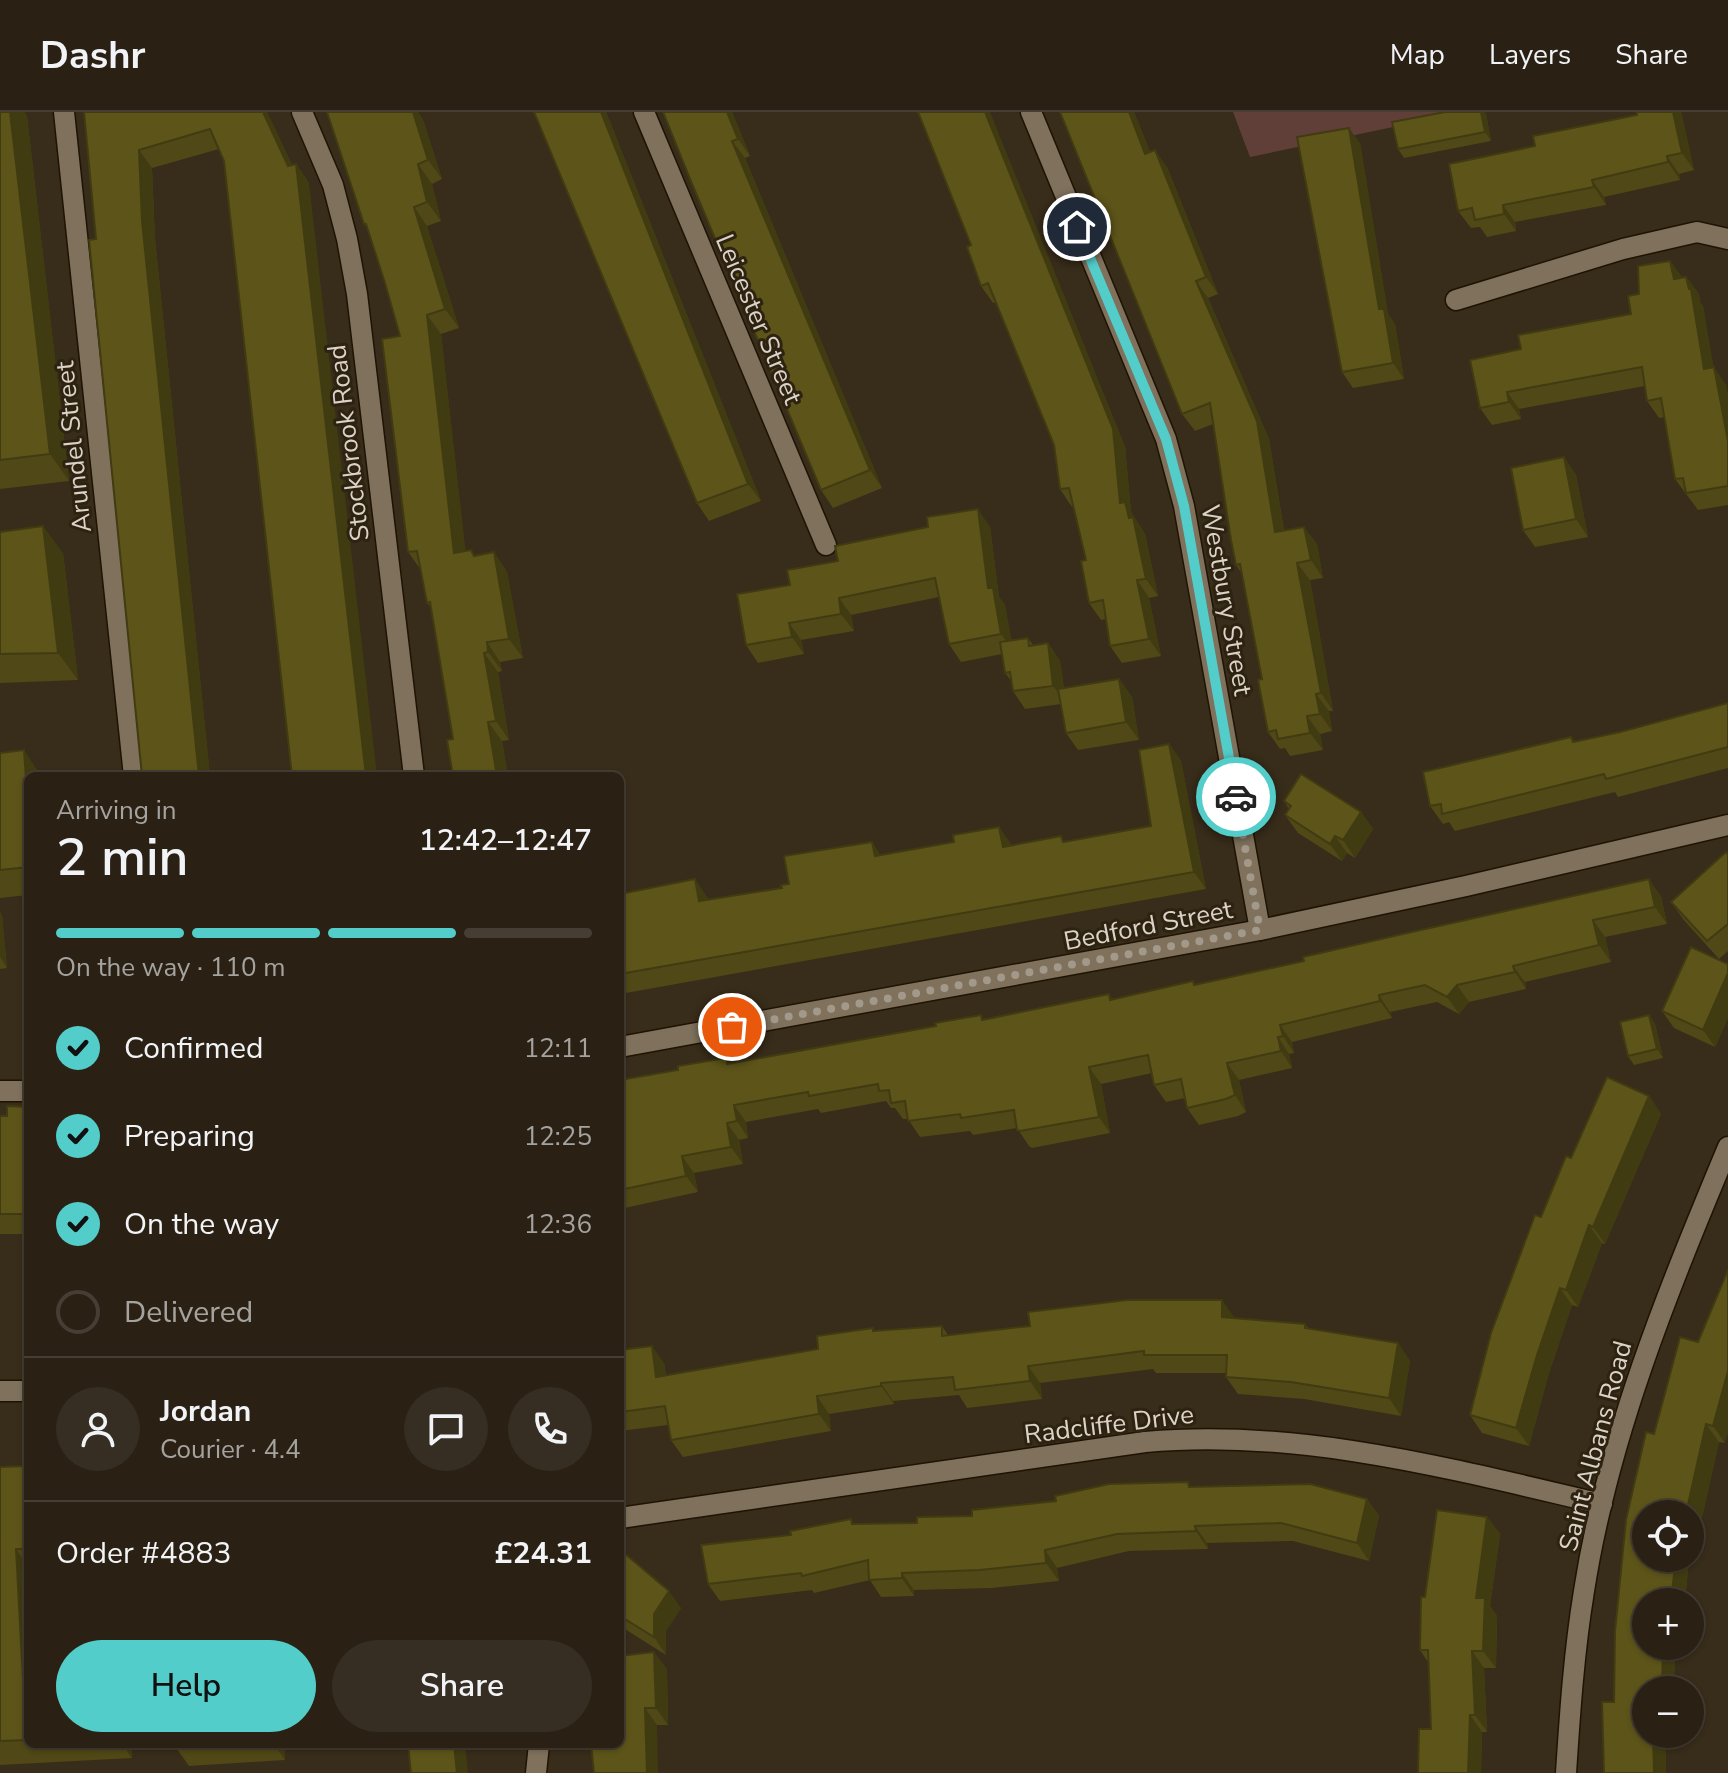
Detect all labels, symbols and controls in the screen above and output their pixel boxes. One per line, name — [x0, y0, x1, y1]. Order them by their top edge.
text: Dashr — [40, 30, 145, 81]
text: Map — [1390, 36, 1445, 74]
text: Layers — [1489, 36, 1571, 74]
text: Share — [1615, 36, 1688, 74]
pin — [1043, 193, 1111, 261]
icon: home — [1055, 205, 1099, 249]
street label: Leicester Street — [707, 229, 810, 410]
street label: Stockbrook Road — [319, 343, 378, 543]
street label: Arundel Street — [47, 359, 100, 534]
street label: Westbury Street — [1192, 502, 1261, 699]
courier — [1196, 757, 1276, 837]
icon: car — [1214, 775, 1258, 819]
text: Arriving in — [56, 793, 177, 828]
text: 12:42–12:47 — [419, 820, 592, 861]
text: 2 min — [56, 822, 189, 893]
street label: Bedford Street — [1061, 892, 1236, 959]
text: On the way · 110 m — [56, 950, 285, 985]
pin — [698, 993, 766, 1061]
icon: bag — [710, 1005, 754, 1049]
icon: check — [56, 1026, 100, 1070]
text: Confirmed — [124, 1028, 264, 1069]
text: 12:11 — [524, 1031, 592, 1066]
icon: check — [56, 1114, 100, 1158]
text: Preparing — [124, 1116, 255, 1157]
text: 12:25 — [524, 1119, 592, 1154]
icon: check — [56, 1202, 100, 1246]
text: On the way — [124, 1204, 279, 1245]
text: 12:36 — [524, 1207, 592, 1242]
text: Delivered — [124, 1292, 253, 1333]
street label: Saint Albans Road — [1551, 1337, 1640, 1555]
button: person — [56, 1387, 140, 1471]
button: chat — [404, 1387, 488, 1471]
button: phone — [508, 1387, 592, 1471]
text: Jordan — [160, 1391, 251, 1432]
street label: Radcliffe Drive — [1022, 1397, 1196, 1452]
text: Courier · 4.4 — [160, 1432, 301, 1467]
map controls — [1632, 1500, 1704, 1748]
button: locate — [1632, 1500, 1704, 1572]
text: Order #4883 — [56, 1533, 231, 1574]
text: £24.31 — [495, 1533, 592, 1574]
button: + — [1632, 1588, 1704, 1660]
button: Help — [56, 1640, 316, 1732]
button: Share — [332, 1640, 592, 1732]
button: − — [1632, 1676, 1704, 1748]

